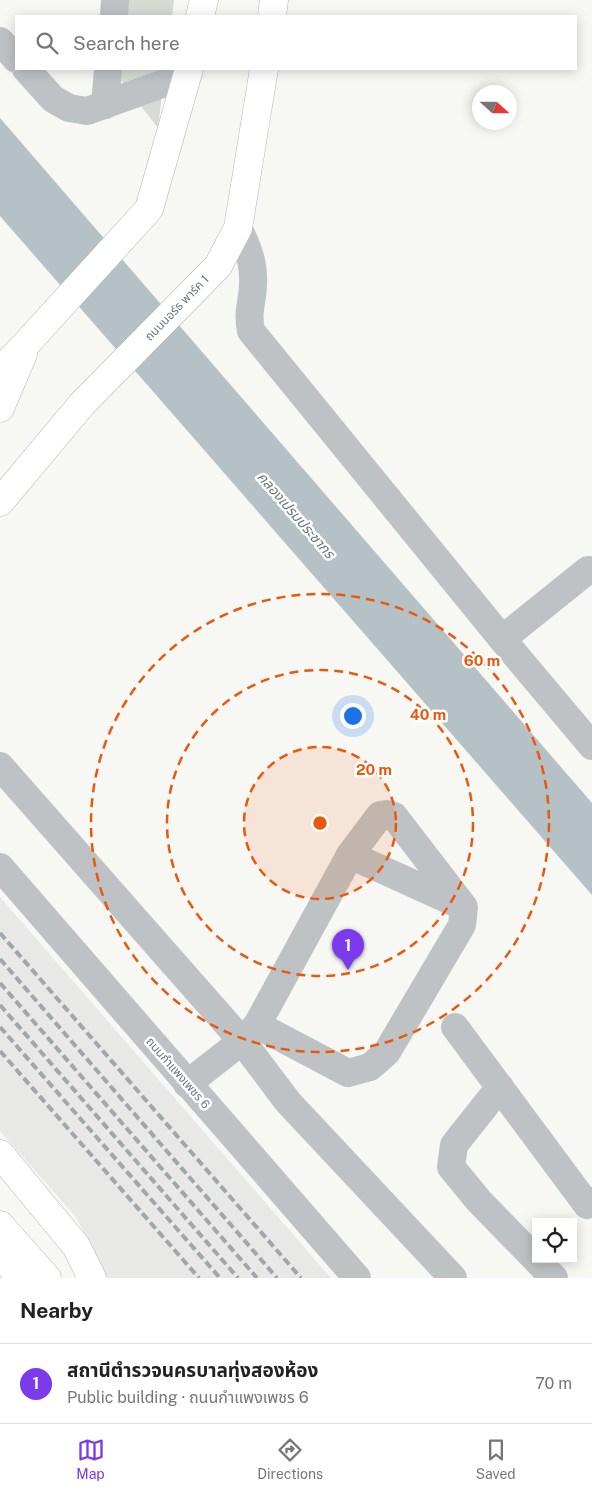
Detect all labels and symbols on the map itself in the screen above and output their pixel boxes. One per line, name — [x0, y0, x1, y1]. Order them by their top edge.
north arrow — [472, 85, 517, 130]
street label: ถนนนอร์ธ พาร์ค 1 — [142, 272, 212, 344]
water label: คลองเปรมประชากร — [254, 469, 338, 562]
text: 60 m — [464, 652, 500, 669]
your location — [340, 703, 366, 729]
text: 40 m — [410, 706, 446, 723]
text: 20 m — [356, 761, 392, 778]
centre of rings — [311, 814, 329, 832]
pin: 1 — [332, 929, 364, 970]
street label: ถนนกำแพงเพชร 6 — [143, 1034, 213, 1112]

